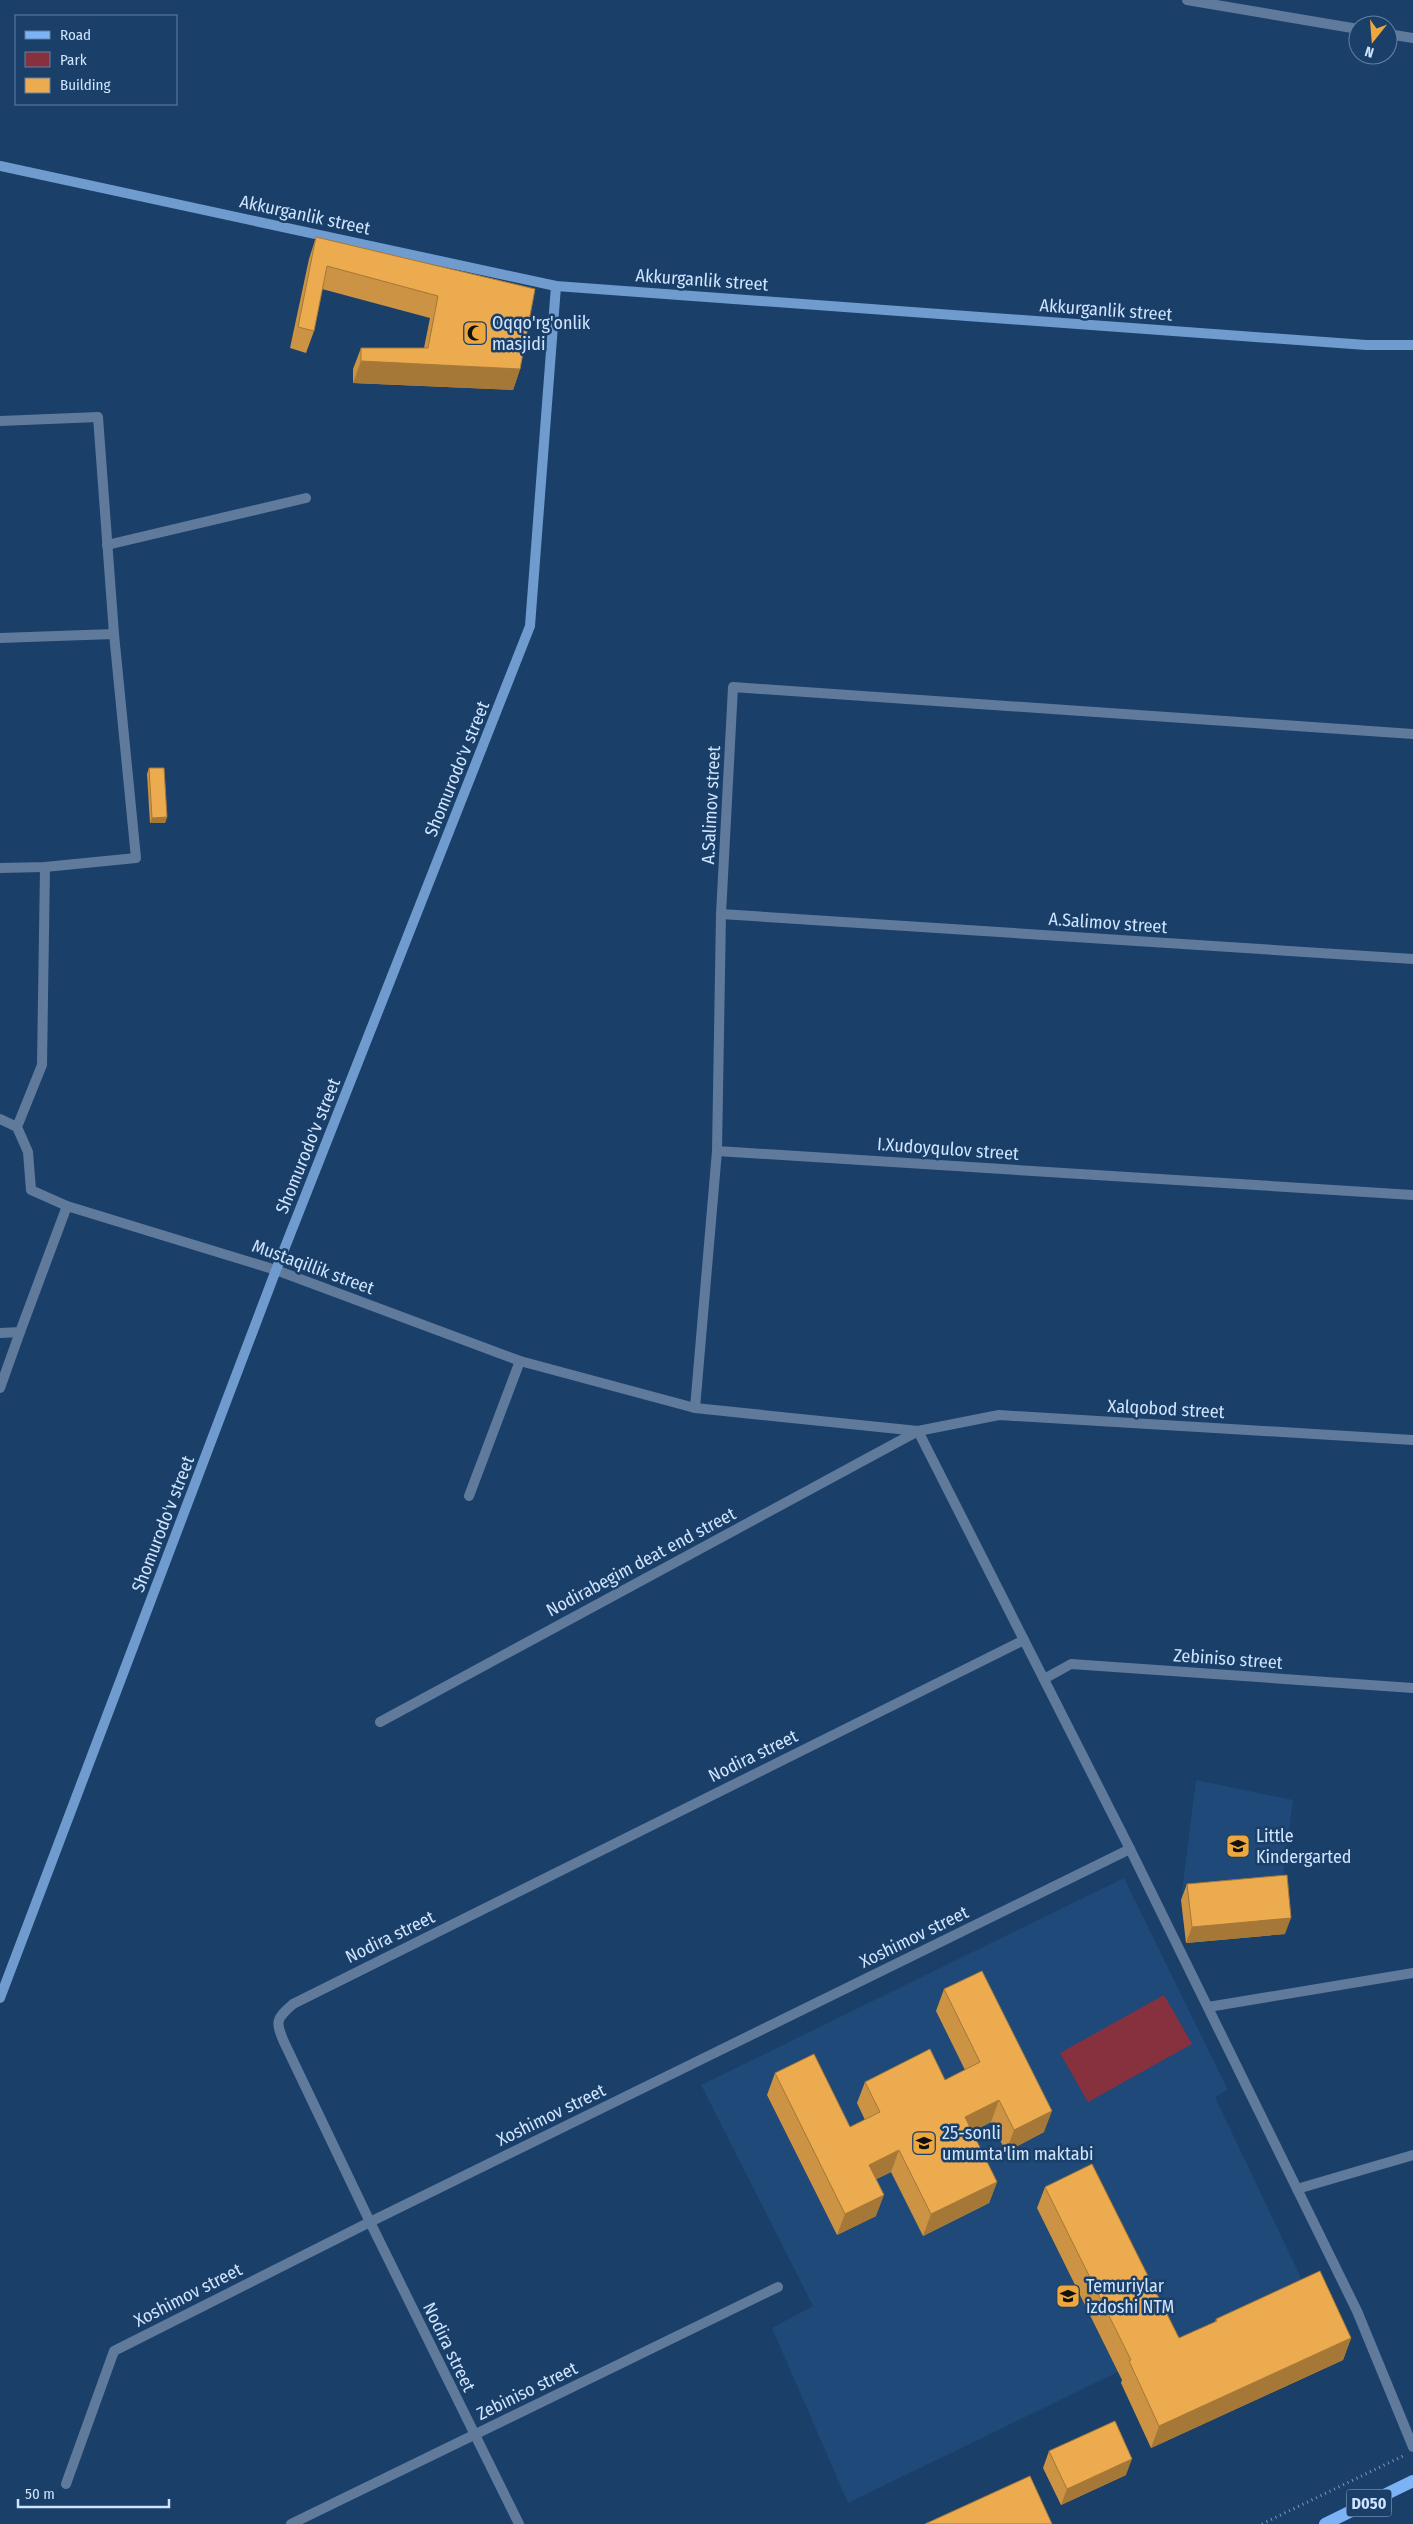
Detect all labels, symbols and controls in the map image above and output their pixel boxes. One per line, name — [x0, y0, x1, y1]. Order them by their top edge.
legend — [15, 15, 178, 105]
north arrow — [1348, 15, 1398, 65]
text: Road — [60, 26, 91, 44]
text: N — [1363, 43, 1376, 61]
text: Park — [60, 51, 87, 69]
text: Building — [60, 76, 111, 94]
street label: Akkurganlik street — [238, 190, 372, 240]
street label: Akkurganlik street — [635, 264, 769, 296]
street label: Akkurganlik street — [1039, 294, 1173, 326]
place label: Oqqo'rg'onlik masjidi — [492, 312, 591, 355]
mosque icon: Oqqo'rg'onlik masjidi — [462, 320, 488, 346]
street label: Shomurodo'v street — [420, 698, 494, 840]
street label: A.Salimov street — [697, 745, 725, 865]
street label: A.Salimov street — [1048, 908, 1168, 938]
street label: Shomurodo'v street — [271, 1075, 345, 1217]
street label: I.Хudoyqulov street — [876, 1133, 1020, 1165]
street label: Mustaqillik street — [249, 1235, 377, 1299]
street label: Хalqobod street — [1107, 1395, 1225, 1423]
street label: Shomurodo'v street — [127, 1453, 199, 1595]
street label: Nodirabegim deat end street — [543, 1503, 740, 1621]
street label: Zebiniso street — [1173, 1644, 1284, 1674]
street label: Nodira street — [705, 1725, 801, 1787]
place label: Little Kindergarted — [1256, 1825, 1352, 1868]
school or university icon: Little Kindergarted — [1225, 1833, 1251, 1859]
street label: Xoshimov street — [856, 1901, 972, 1973]
street label: Nodira street — [342, 1906, 438, 1968]
street label: Xoshimov street — [493, 2079, 609, 2151]
place label: 25-sonli umumta'lim maktabi — [942, 2122, 1094, 2165]
school or university icon: 25-sonli umumta'lim maktabi — [911, 2130, 937, 2156]
street label: Xoshimov street — [130, 2258, 246, 2332]
place label: Temuriylar izdoshi NTM — [1086, 2275, 1174, 2318]
school or university icon: Temuriylar izdoshi NTM — [1055, 2283, 1081, 2309]
street label: Nodira street — [418, 2299, 480, 2395]
street label: Zebiniso street — [473, 2357, 581, 2425]
scale bar — [18, 2476, 169, 2508]
text: 50 m — [25, 2485, 55, 2503]
road number: D050 — [1346, 2490, 1392, 2516]

